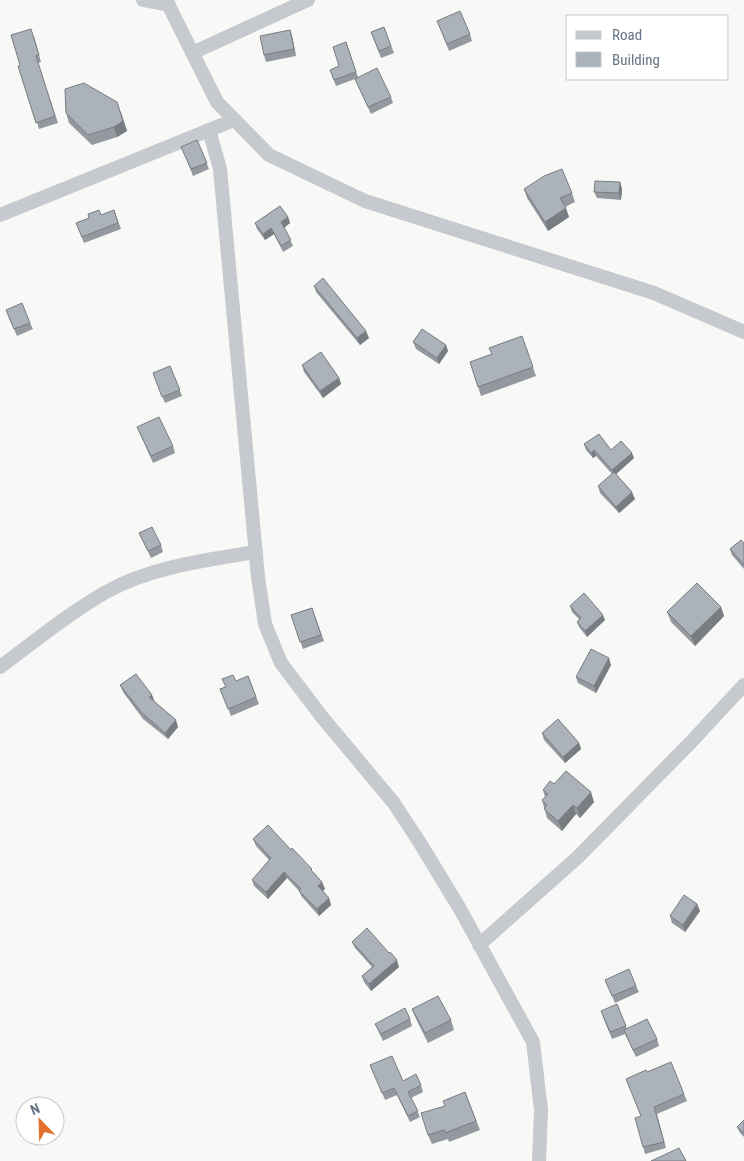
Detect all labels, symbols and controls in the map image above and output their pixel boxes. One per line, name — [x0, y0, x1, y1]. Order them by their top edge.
legend — [566, 15, 729, 80]
text: Road — [612, 26, 642, 44]
text: Building — [612, 51, 660, 69]
north arrow — [15, 1096, 65, 1146]
text: N — [28, 1100, 42, 1118]

